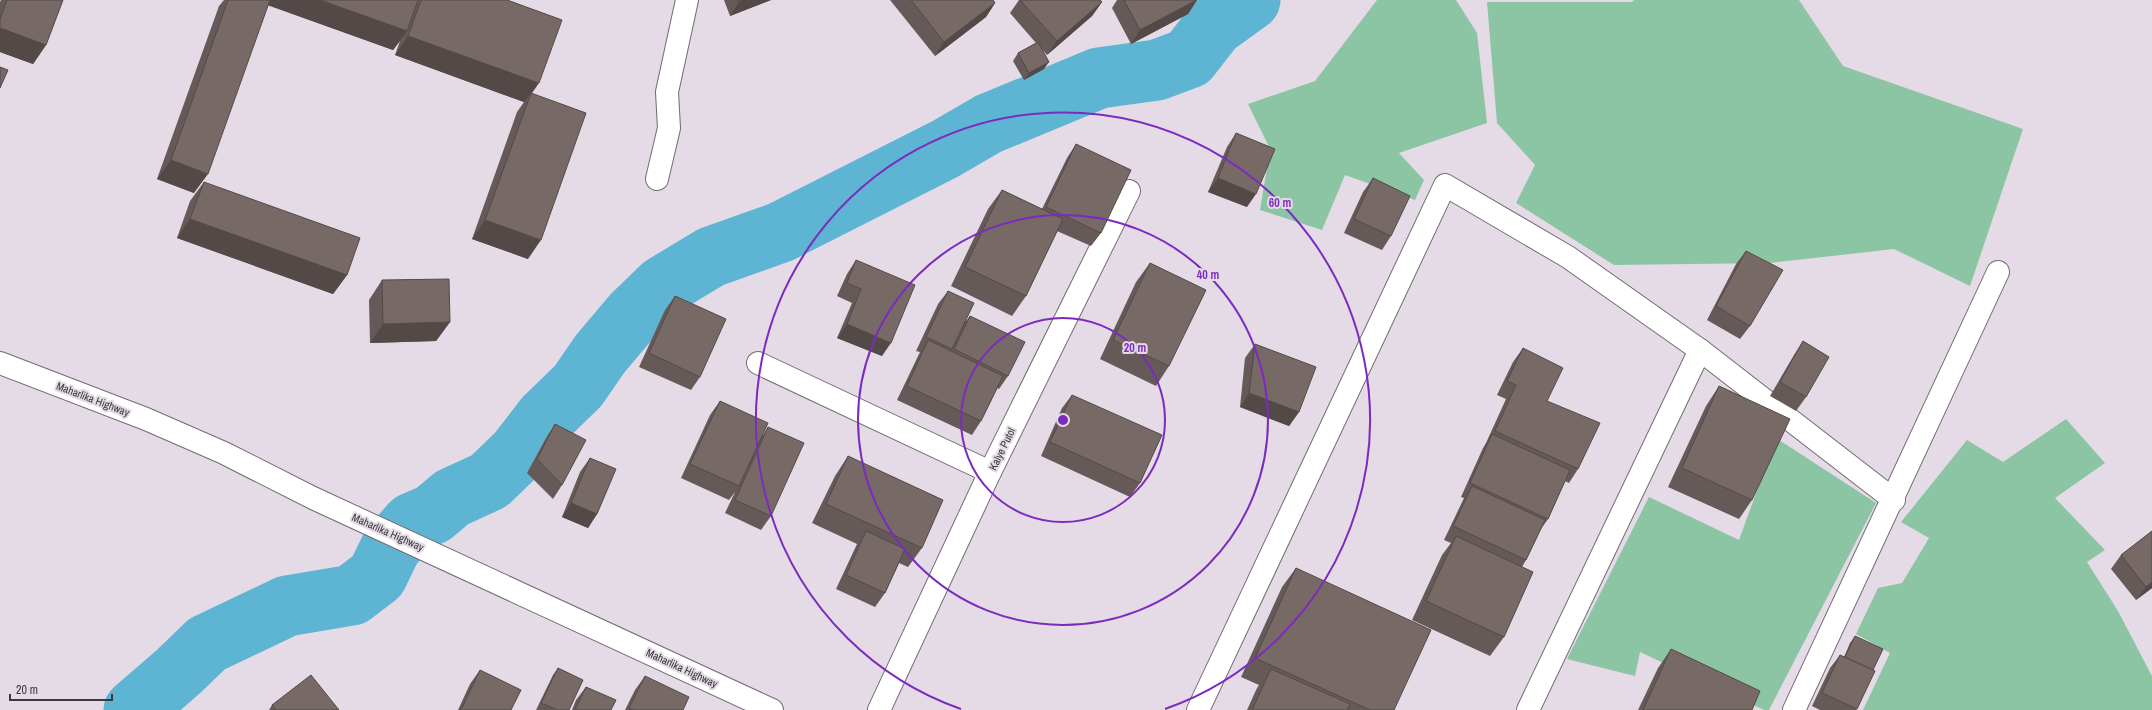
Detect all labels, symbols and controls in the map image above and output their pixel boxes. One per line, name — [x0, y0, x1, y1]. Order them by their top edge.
text: 60 m — [1269, 195, 1291, 211]
text: 40 m — [1197, 267, 1219, 283]
text: 20 m — [1124, 340, 1146, 356]
street label: Maharlika Highway — [54, 379, 132, 420]
centre of rings — [1056, 413, 1070, 427]
street label: Kalye Putol — [986, 425, 1018, 473]
street label: Maharlika Highway — [350, 510, 427, 554]
street label: Maharlika Highway — [644, 645, 720, 691]
scale bar — [10, 676, 112, 702]
text: 20 m — [16, 682, 38, 698]

